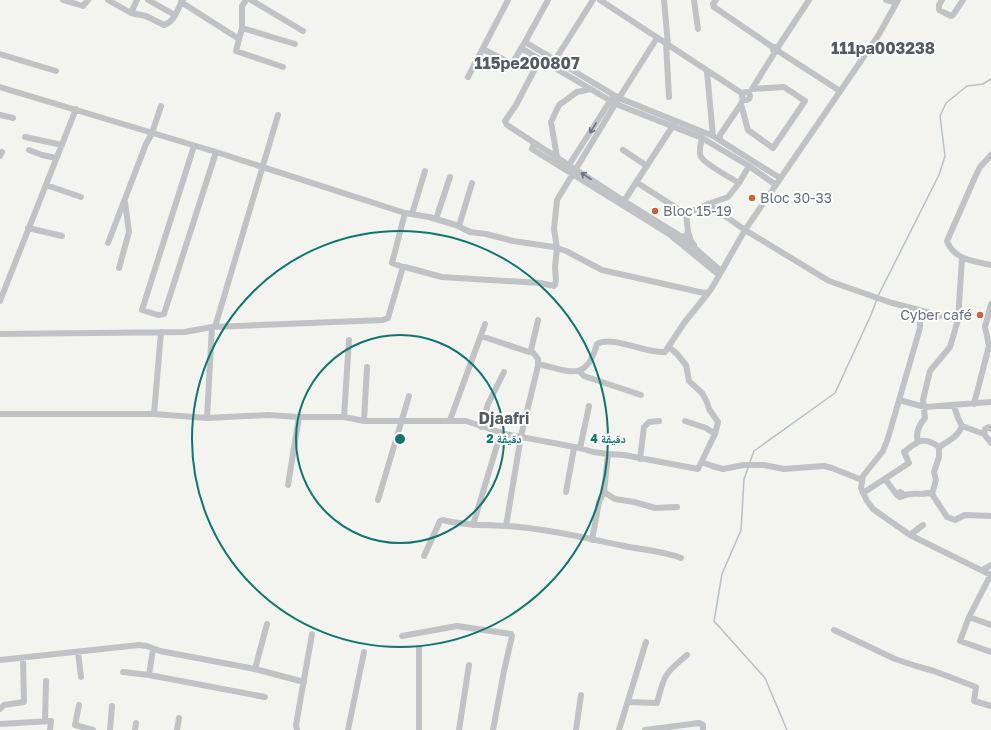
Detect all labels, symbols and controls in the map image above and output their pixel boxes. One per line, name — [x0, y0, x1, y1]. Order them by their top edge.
district label: 111pa003238 — [831, 38, 935, 58]
district label: 115pe200807 — [474, 53, 580, 73]
one-way arrow — [588, 122, 596, 134]
one-way arrow — [581, 172, 592, 180]
place label: Bloc 30-33 — [760, 189, 832, 206]
marker: Bloc 30-33 — [747, 193, 757, 203]
place label: Bloc 15-19 — [663, 202, 732, 219]
marker: Bloc 15-19 — [650, 206, 660, 216]
place label: Cyber café — [900, 306, 972, 323]
marker: Cyber café — [975, 310, 985, 320]
district label: Djaafri — [479, 408, 529, 428]
text: 2 دقيقة — [486, 431, 522, 446]
text: 4 دقيقة — [590, 431, 626, 446]
centre of rings — [393, 432, 407, 446]

